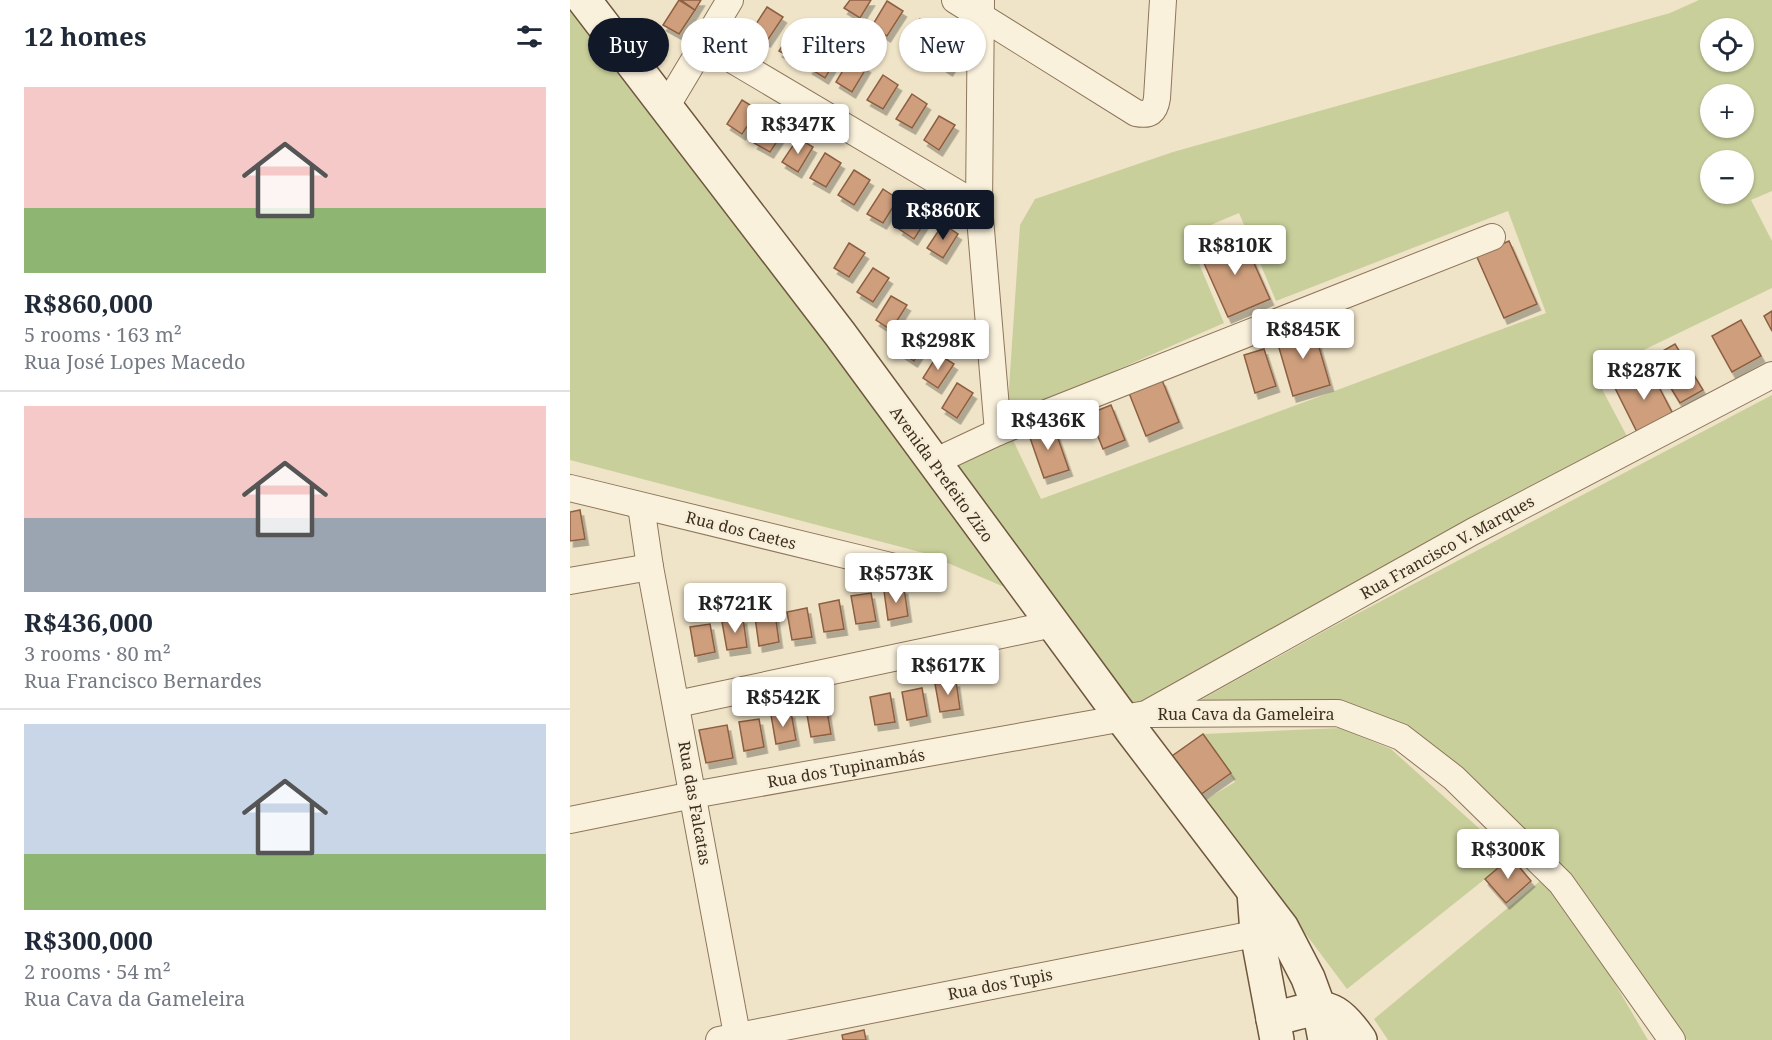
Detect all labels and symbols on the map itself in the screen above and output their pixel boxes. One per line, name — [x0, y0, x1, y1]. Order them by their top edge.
pin: R$347K — [749, 104, 847, 155]
pin: R$860K — [894, 190, 992, 241]
pin: R$810K — [1186, 225, 1284, 276]
pin: R$845K — [1254, 309, 1352, 360]
pin: R$298K — [889, 320, 987, 371]
pin: R$287K — [1595, 350, 1693, 401]
pin: R$436K — [999, 400, 1097, 451]
street label: Avenida Prefeito Zizo — [885, 402, 999, 546]
street label: Rua Francisco V. Marques — [1356, 490, 1538, 604]
street label: Rua dos Caetes — [683, 506, 799, 554]
pin: R$573K — [847, 553, 945, 604]
pin: R$721K — [686, 583, 784, 634]
pin: R$617K — [899, 645, 997, 696]
pin: R$542K — [734, 677, 832, 728]
street label: Rua Cava da Gameleira — [1157, 703, 1335, 725]
street label: Rua das Falcatas — [673, 739, 717, 867]
street label: Rua dos Tupinambás — [765, 743, 927, 793]
pin: R$300K — [1459, 829, 1557, 880]
street label: Rua dos Tupis — [946, 963, 1054, 1005]

